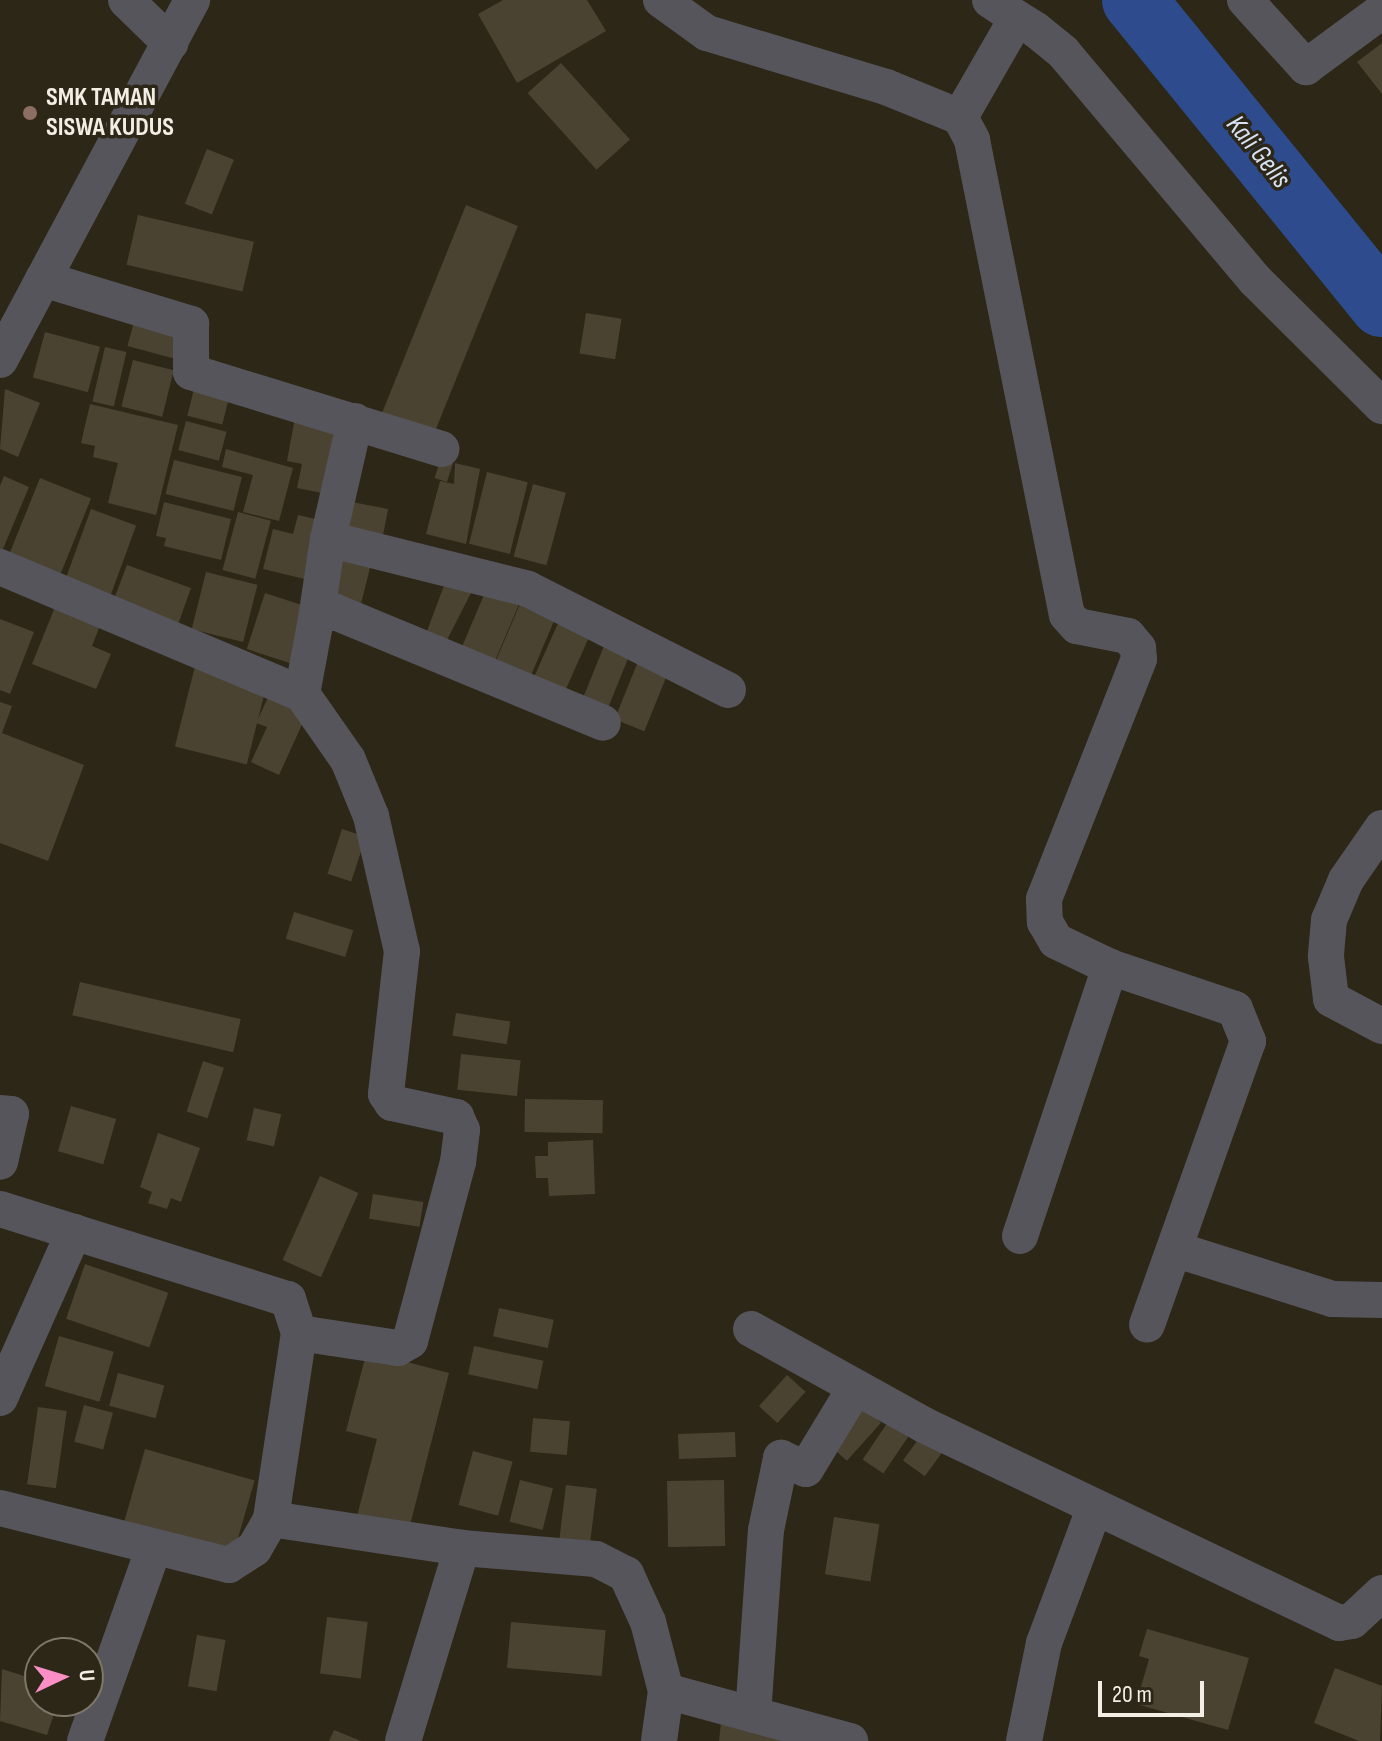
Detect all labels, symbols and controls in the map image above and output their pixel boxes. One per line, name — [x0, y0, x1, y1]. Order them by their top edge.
place label: SMK TAMAN SISWA KUDUS — [46, 82, 174, 144]
marker: SMK TAMAN SISWA KUDUS — [21, 104, 39, 122]
water label: Kali Gelis — [1219, 109, 1297, 195]
north arrow — [24, 1637, 104, 1717]
scale bar — [1102, 1665, 1208, 1715]
text: U — [73, 1669, 100, 1682]
text: 20 m — [1112, 1680, 1152, 1709]

